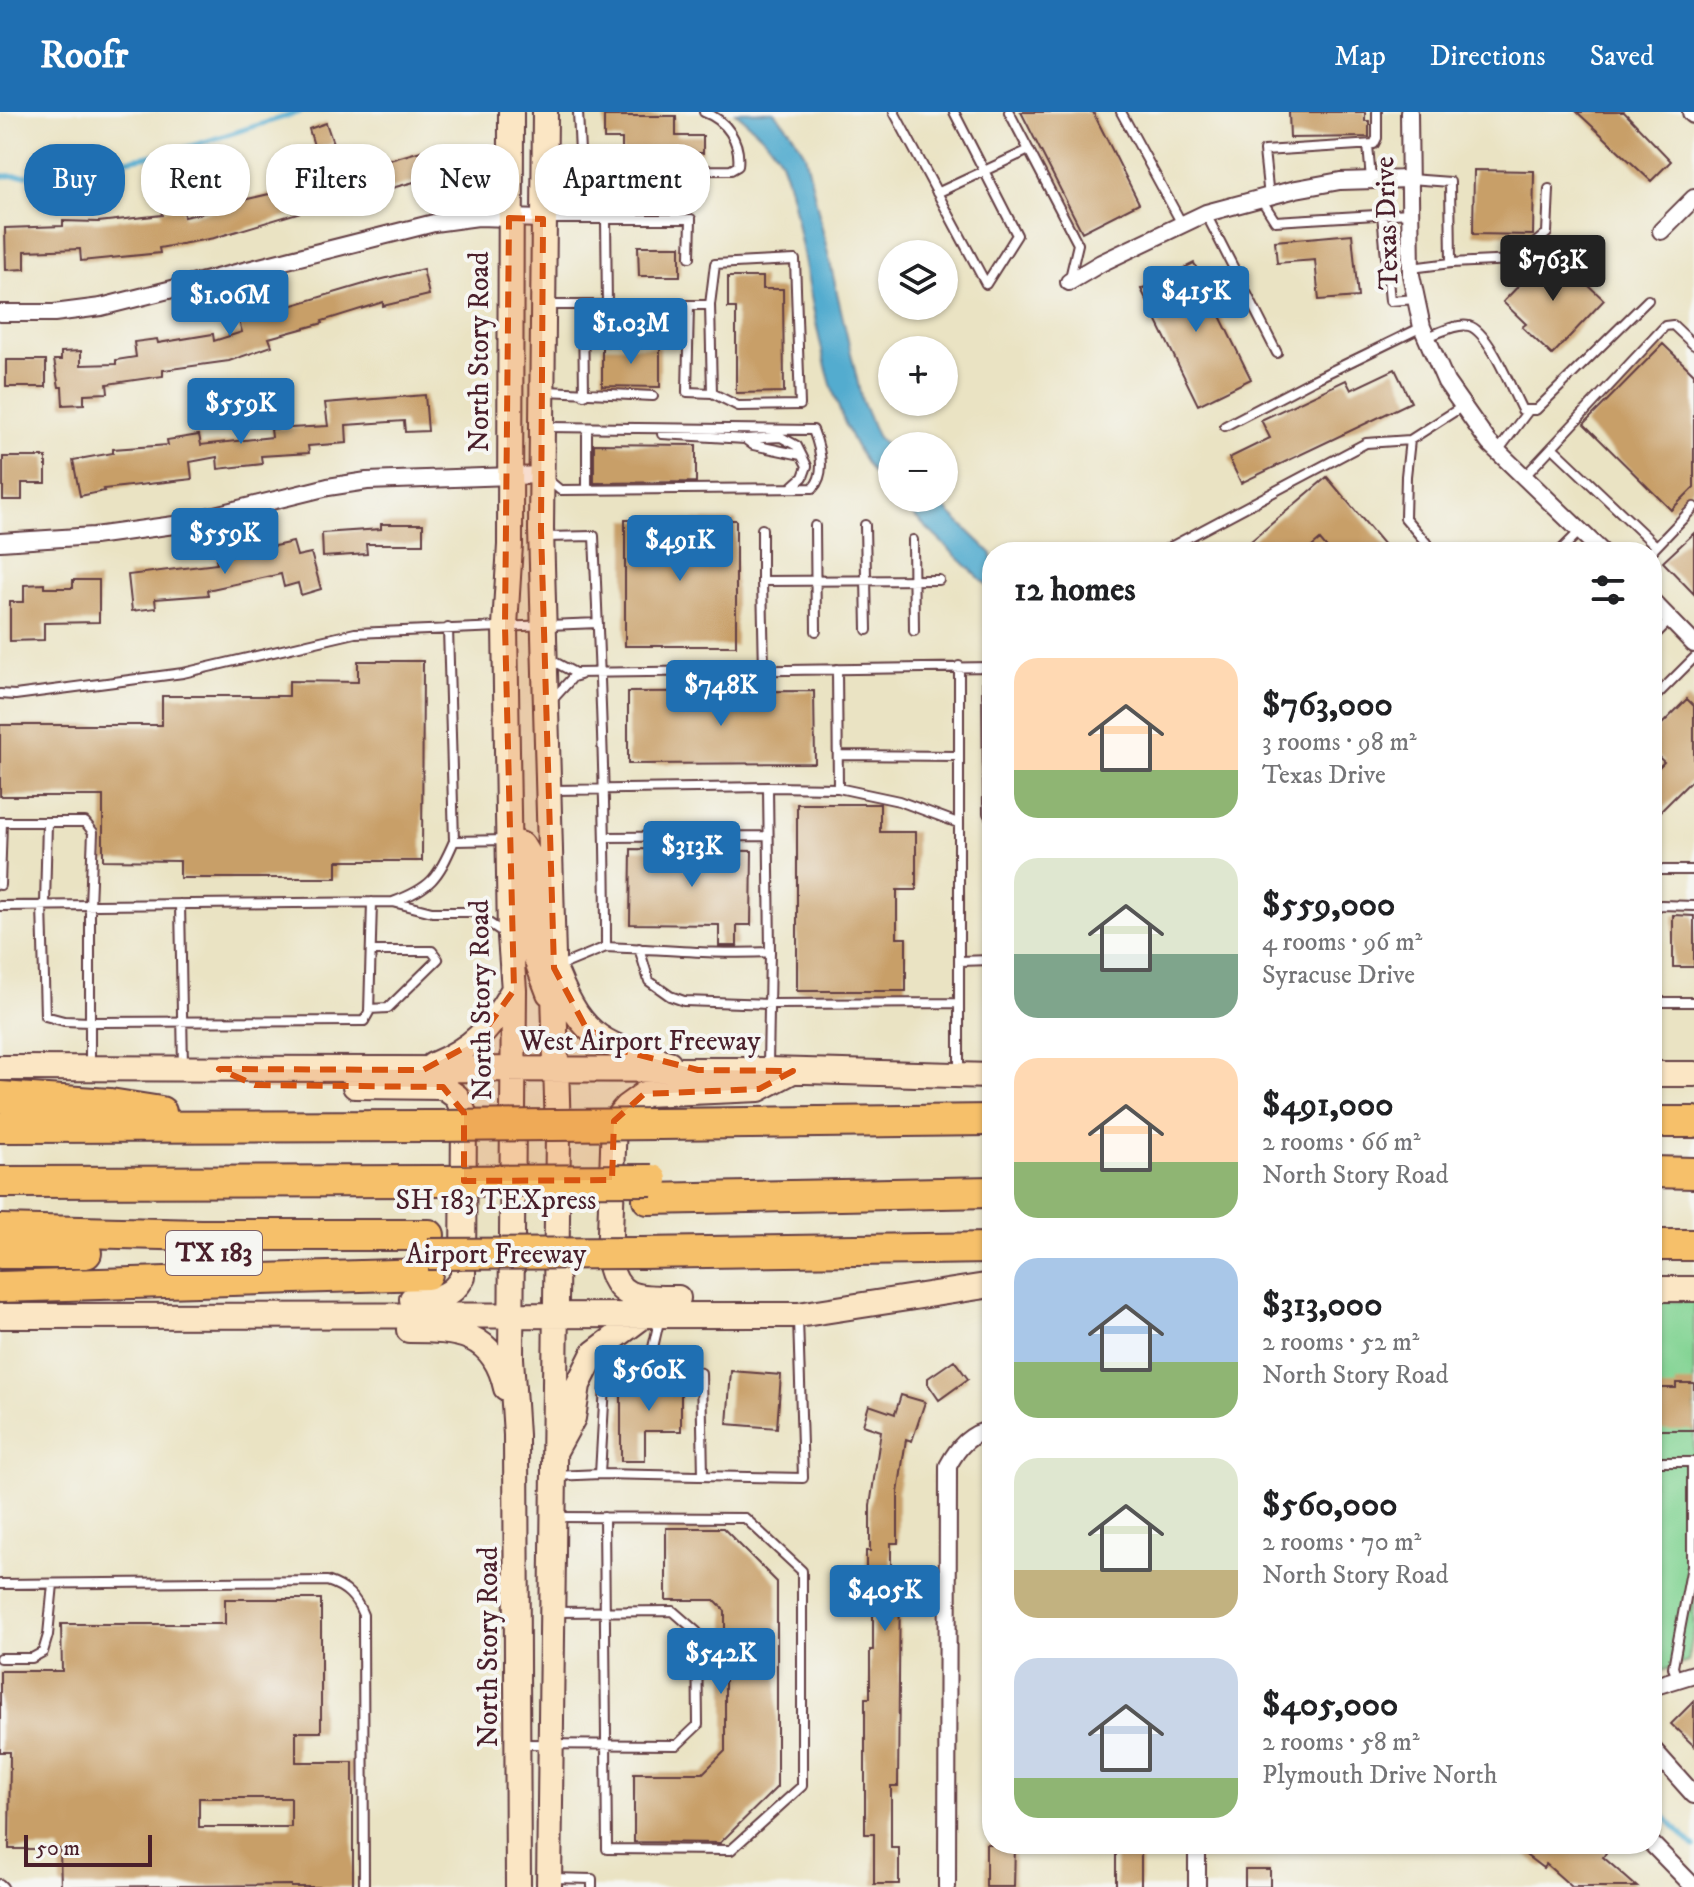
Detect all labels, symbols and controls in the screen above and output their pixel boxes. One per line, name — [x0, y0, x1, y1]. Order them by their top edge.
text: Roofr — [40, 32, 128, 80]
text: Map — [1334, 39, 1386, 74]
text: Directions — [1430, 39, 1546, 74]
text: Saved — [1590, 39, 1654, 74]
chip: Buy — [24, 144, 125, 216]
chip: Rent — [141, 144, 250, 216]
chip: Filters — [266, 144, 395, 216]
chip: New — [411, 144, 519, 216]
chip: Apartment — [535, 144, 710, 216]
street label: Texas Drive — [1367, 156, 1407, 290]
pin: $763K — [1497, 235, 1609, 303]
map controls — [878, 240, 958, 512]
button: layers — [878, 240, 958, 320]
text: $763K — [1518, 244, 1588, 277]
street label: North Story Road — [462, 252, 497, 452]
pin: $415K — [1140, 266, 1252, 334]
pin: $1.06M — [165, 270, 295, 338]
text: $415K — [1161, 275, 1231, 308]
text: $1.06M — [189, 279, 271, 312]
pin: $1.03M — [566, 298, 696, 366]
text: $1.03M — [592, 307, 670, 340]
button: + — [878, 336, 958, 416]
pin: $559K — [185, 378, 297, 446]
text: $559K — [205, 387, 277, 420]
button: − — [878, 432, 958, 512]
pin: $559K — [169, 508, 281, 576]
pin: $491K — [624, 515, 736, 583]
text: $559K — [189, 517, 261, 550]
text: $491K — [645, 524, 715, 557]
icon: filters — [1586, 568, 1630, 612]
text: 12 homes — [1014, 569, 1136, 611]
pin: $748K — [665, 660, 777, 728]
text: $748K — [684, 669, 758, 702]
text: $763,000 — [1262, 684, 1393, 726]
icon: home — [1078, 690, 1174, 786]
text: 3 rooms · 98 m² — [1262, 726, 1417, 759]
text: Texas Drive — [1262, 759, 1386, 792]
pin: $313K — [636, 821, 748, 889]
text: $313K — [661, 830, 723, 863]
text: $559,000 — [1262, 884, 1395, 926]
icon: home — [1078, 890, 1174, 986]
street label: North Story Road — [462, 899, 500, 1101]
text: 4 rooms · 96 m² — [1262, 926, 1422, 959]
text: Syracuse Drive — [1262, 959, 1415, 992]
street label: West Airport Freeway — [519, 1024, 761, 1059]
text: $491,000 — [1262, 1084, 1393, 1126]
icon: home — [1078, 1090, 1174, 1186]
text: 2 rooms · 66 m² — [1262, 1126, 1421, 1159]
text: North Story Road — [1262, 1159, 1449, 1192]
street label: SH 183 TEXpress — [396, 1183, 596, 1218]
road number: TX 183 — [166, 1231, 262, 1275]
street label: Airport Freeway — [406, 1237, 587, 1272]
text: $313,000 — [1262, 1284, 1382, 1326]
icon: home — [1078, 1290, 1174, 1386]
text: 2 rooms · 52 m² — [1262, 1326, 1419, 1359]
pin: $560K — [593, 1345, 705, 1413]
text: $560K — [613, 1354, 685, 1387]
text: North Story Road — [1262, 1359, 1449, 1392]
text: $560,000 — [1262, 1484, 1398, 1526]
icon: home — [1078, 1490, 1174, 1586]
text: 2 rooms · 70 m² — [1262, 1526, 1421, 1559]
street label: North Story Road — [471, 1547, 506, 1747]
text: North Story Road — [1262, 1559, 1449, 1592]
pin: $405K — [829, 1565, 941, 1633]
text: $405K — [848, 1574, 922, 1607]
pin: $542K — [665, 1628, 777, 1696]
text: $542K — [685, 1637, 757, 1670]
text: $405,000 — [1262, 1684, 1398, 1726]
icon: home — [1078, 1690, 1174, 1786]
text: 2 rooms · 58 m² — [1262, 1726, 1420, 1759]
text: Plymouth Drive North — [1262, 1759, 1497, 1792]
scale bar — [24, 1831, 152, 1867]
text: 50 m — [36, 1835, 80, 1862]

